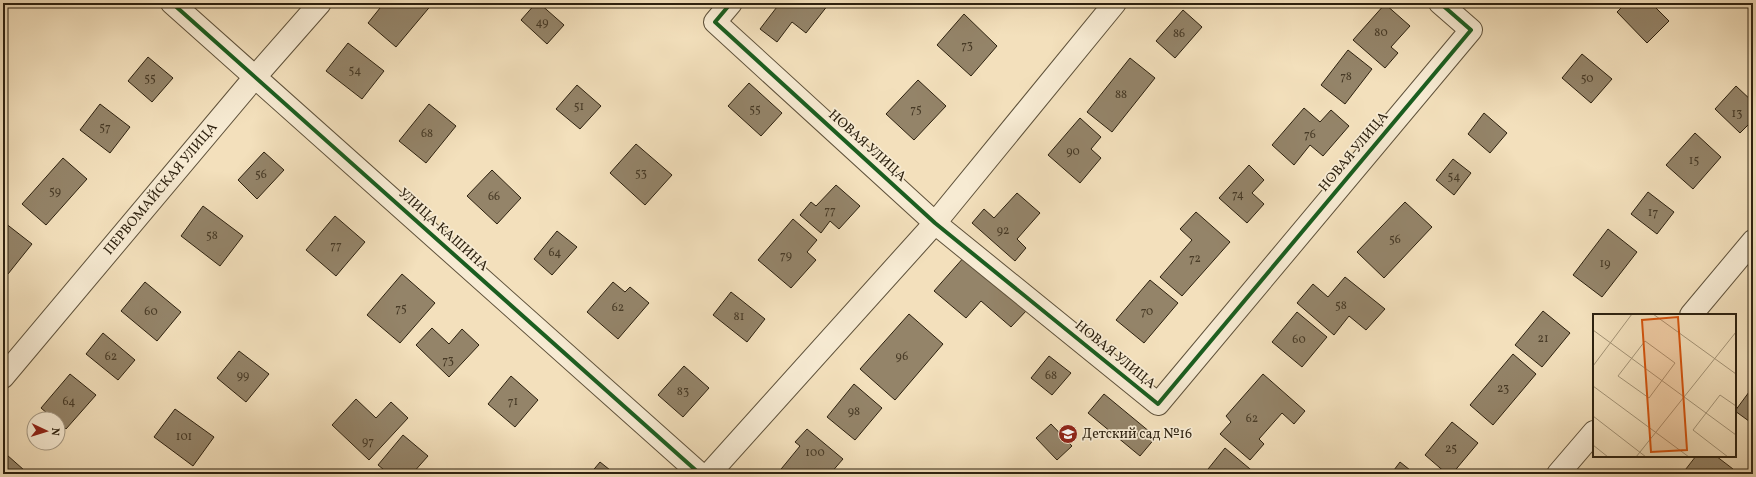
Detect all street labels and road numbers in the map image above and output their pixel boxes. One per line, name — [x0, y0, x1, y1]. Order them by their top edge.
street label: НОВАЯ УЛИЦА — [824, 106, 910, 186]
street label: НОВАЯ УЛИЦА — [1315, 108, 1393, 196]
street label: ПЕРВОМАЙСКАЯ УЛИЦА — [99, 118, 222, 259]
street label: УЛИЦА КАШИНА — [394, 184, 492, 276]
street label: НОВАЯ УЛИЦА — [1070, 316, 1160, 394]

